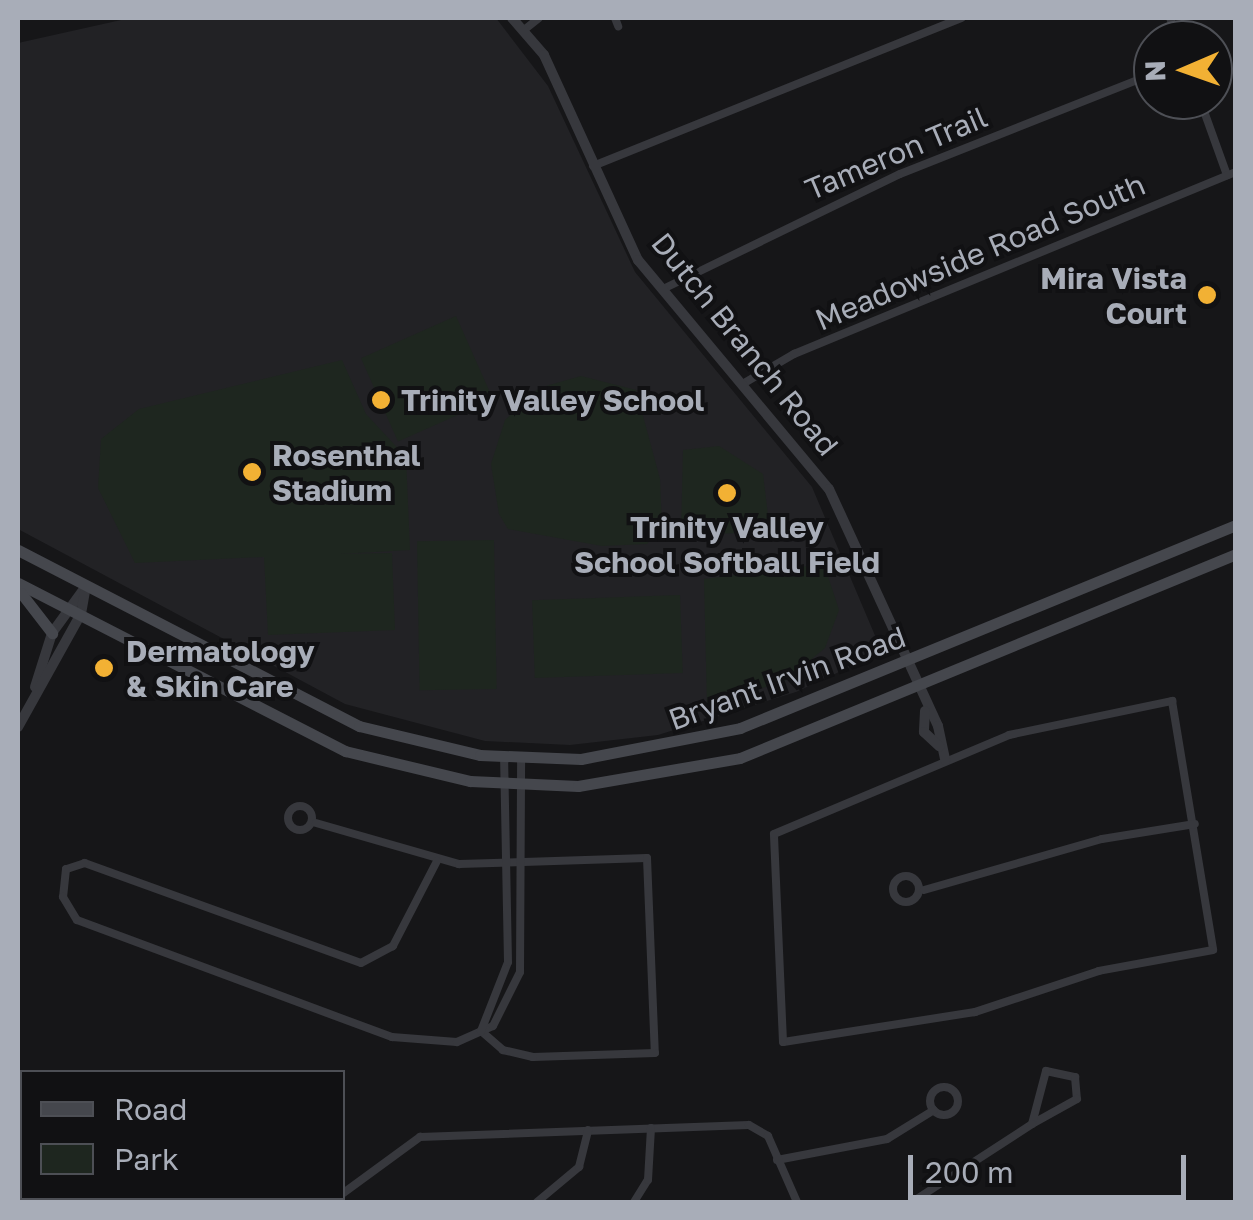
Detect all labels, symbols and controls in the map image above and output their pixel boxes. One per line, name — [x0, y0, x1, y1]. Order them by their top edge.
north arrow — [1133, 20, 1233, 120]
text: N — [1138, 60, 1171, 82]
street label: Tameron Trail — [800, 99, 992, 207]
street label: Meadowside Road South — [810, 166, 1150, 338]
street label: Dutch Branch Road — [644, 225, 846, 463]
place label: Mira Vista Court — [1040, 260, 1187, 330]
marker: Mira Vista Court — [1196, 284, 1218, 306]
place label: Trinity Valley School — [401, 382, 704, 418]
marker: Trinity Valley School — [370, 389, 392, 411]
place label: Rosenthal Stadium — [272, 437, 421, 508]
marker: Rosenthal Stadium — [241, 461, 263, 483]
marker: Trinity Valley School Softball Field — [716, 482, 738, 504]
place label: Trinity Valley School Softball Field — [574, 509, 880, 580]
street label: Bryant Irvin Road — [664, 618, 910, 738]
place label: Dermatology & Skin Care — [126, 633, 315, 704]
marker: Dermatology & Skin Care — [91, 655, 117, 681]
legend — [20, 1070, 345, 1200]
text: Road — [114, 1091, 188, 1127]
scale bar — [913, 1135, 1190, 1197]
text: Park — [114, 1141, 179, 1177]
text: 200 m — [925, 1154, 1014, 1190]

